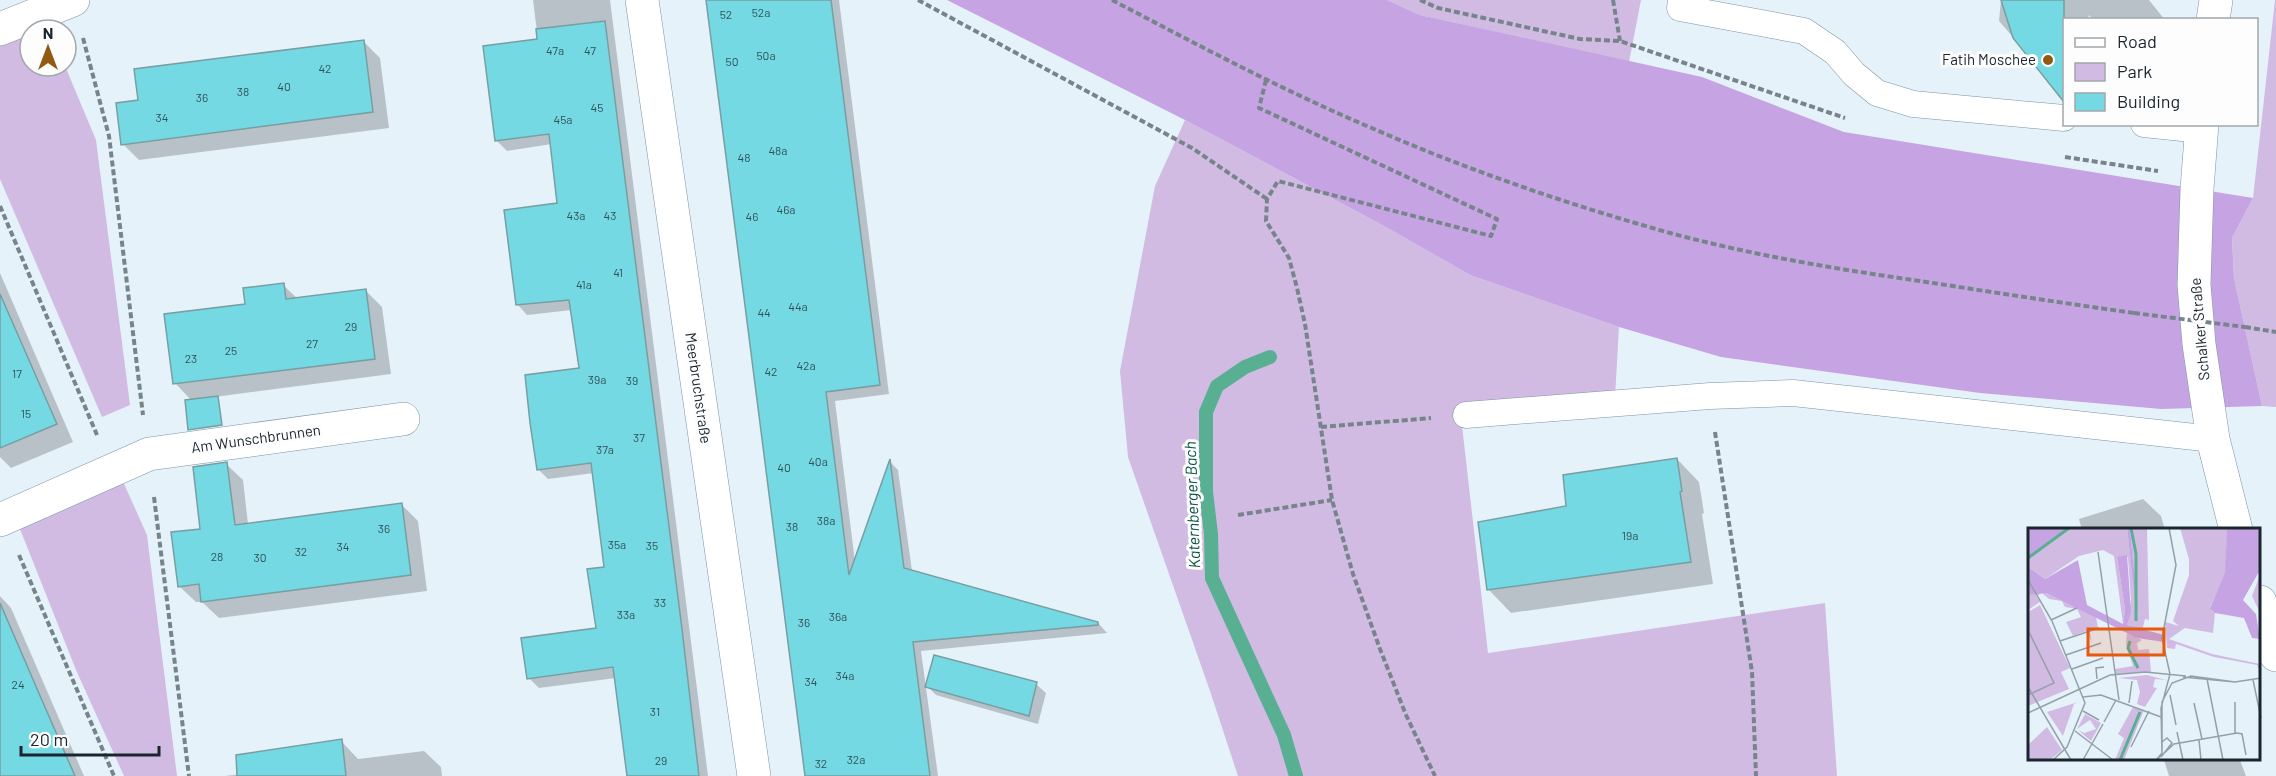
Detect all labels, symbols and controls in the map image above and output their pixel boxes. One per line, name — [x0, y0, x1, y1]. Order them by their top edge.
house number: 52a — [752, 5, 770, 19]
house number: 52 — [720, 7, 732, 21]
north arrow — [18, 18, 78, 78]
legend — [2063, 18, 2258, 126]
text: N — [43, 23, 53, 42]
text: Road — [2117, 30, 2157, 52]
house number: 47a — [546, 43, 564, 57]
house number: 47 — [584, 43, 596, 57]
house number: 50a — [756, 48, 776, 62]
place label: Fatih Moschee — [1942, 50, 2036, 68]
marker: Fatih Moschee — [2041, 53, 2055, 67]
house number: 50 — [726, 54, 738, 68]
text: Park — [2117, 60, 2152, 82]
house number: 42 — [318, 61, 332, 75]
house number: 40 — [277, 79, 291, 93]
house number: 38 — [237, 84, 249, 98]
house number: 36 — [196, 90, 208, 104]
text: Building — [2117, 90, 2180, 112]
house number: 45 — [591, 100, 603, 114]
house number: 34 — [156, 110, 168, 124]
house number: 45a — [554, 112, 572, 126]
house number: 48a — [769, 143, 788, 157]
house number: 48 — [738, 150, 750, 164]
house number: 46a — [777, 202, 795, 216]
house number: 43a — [567, 208, 585, 222]
house number: 43 — [604, 208, 616, 222]
house number: 46 — [746, 209, 758, 223]
house number: 41 — [613, 265, 623, 279]
house number: 41a — [576, 277, 592, 291]
street label: Schalker Straße — [2186, 277, 2212, 381]
house number: 44a — [788, 299, 808, 313]
house number: 44 — [757, 305, 771, 319]
house number: 29 — [345, 319, 357, 333]
street label: Meerbruchstraße — [682, 331, 716, 445]
house number: 27 — [306, 336, 318, 350]
house number: 25 — [225, 343, 237, 357]
house number: 23 — [185, 351, 197, 365]
house number: 42a — [796, 358, 816, 372]
house number: 42 — [764, 364, 778, 378]
house number: 17 — [12, 366, 22, 380]
house number: 39a — [588, 372, 606, 386]
house number: 39 — [626, 373, 638, 387]
house number: 15 — [21, 406, 31, 420]
street label: Am Wunschbrunnen — [190, 420, 322, 456]
house number: 37 — [633, 430, 645, 444]
water label: Katernberger Bach — [1180, 441, 1203, 569]
house number: 37a — [596, 442, 614, 456]
house number: 40a — [808, 454, 828, 468]
house number: 40 — [777, 460, 791, 474]
house number: 38a — [817, 513, 835, 527]
house number: 38 — [786, 519, 798, 533]
house number: 36 — [378, 521, 390, 535]
house number: 19a — [1622, 528, 1638, 542]
inset map — [2028, 528, 2261, 761]
house number: 35a — [608, 537, 626, 551]
house number: 35 — [646, 538, 658, 552]
house number: 34 — [337, 539, 349, 553]
house number: 32 — [295, 544, 307, 558]
house number: 28 — [211, 549, 223, 563]
house number: 30 — [254, 550, 266, 564]
house number: 33 — [654, 595, 666, 609]
house number: 33a — [617, 607, 635, 621]
house number: 36a — [829, 609, 847, 623]
house number: 36 — [798, 615, 810, 629]
house number: 34a — [836, 668, 854, 682]
house number: 34 — [805, 674, 817, 688]
house number: 24 — [11, 677, 25, 691]
house number: 31 — [650, 704, 660, 718]
scale bar — [21, 719, 159, 757]
text: 20 m — [30, 728, 68, 750]
house number: 32a — [847, 752, 865, 766]
house number: 29 — [655, 753, 667, 767]
house number: 32 — [815, 756, 827, 770]

